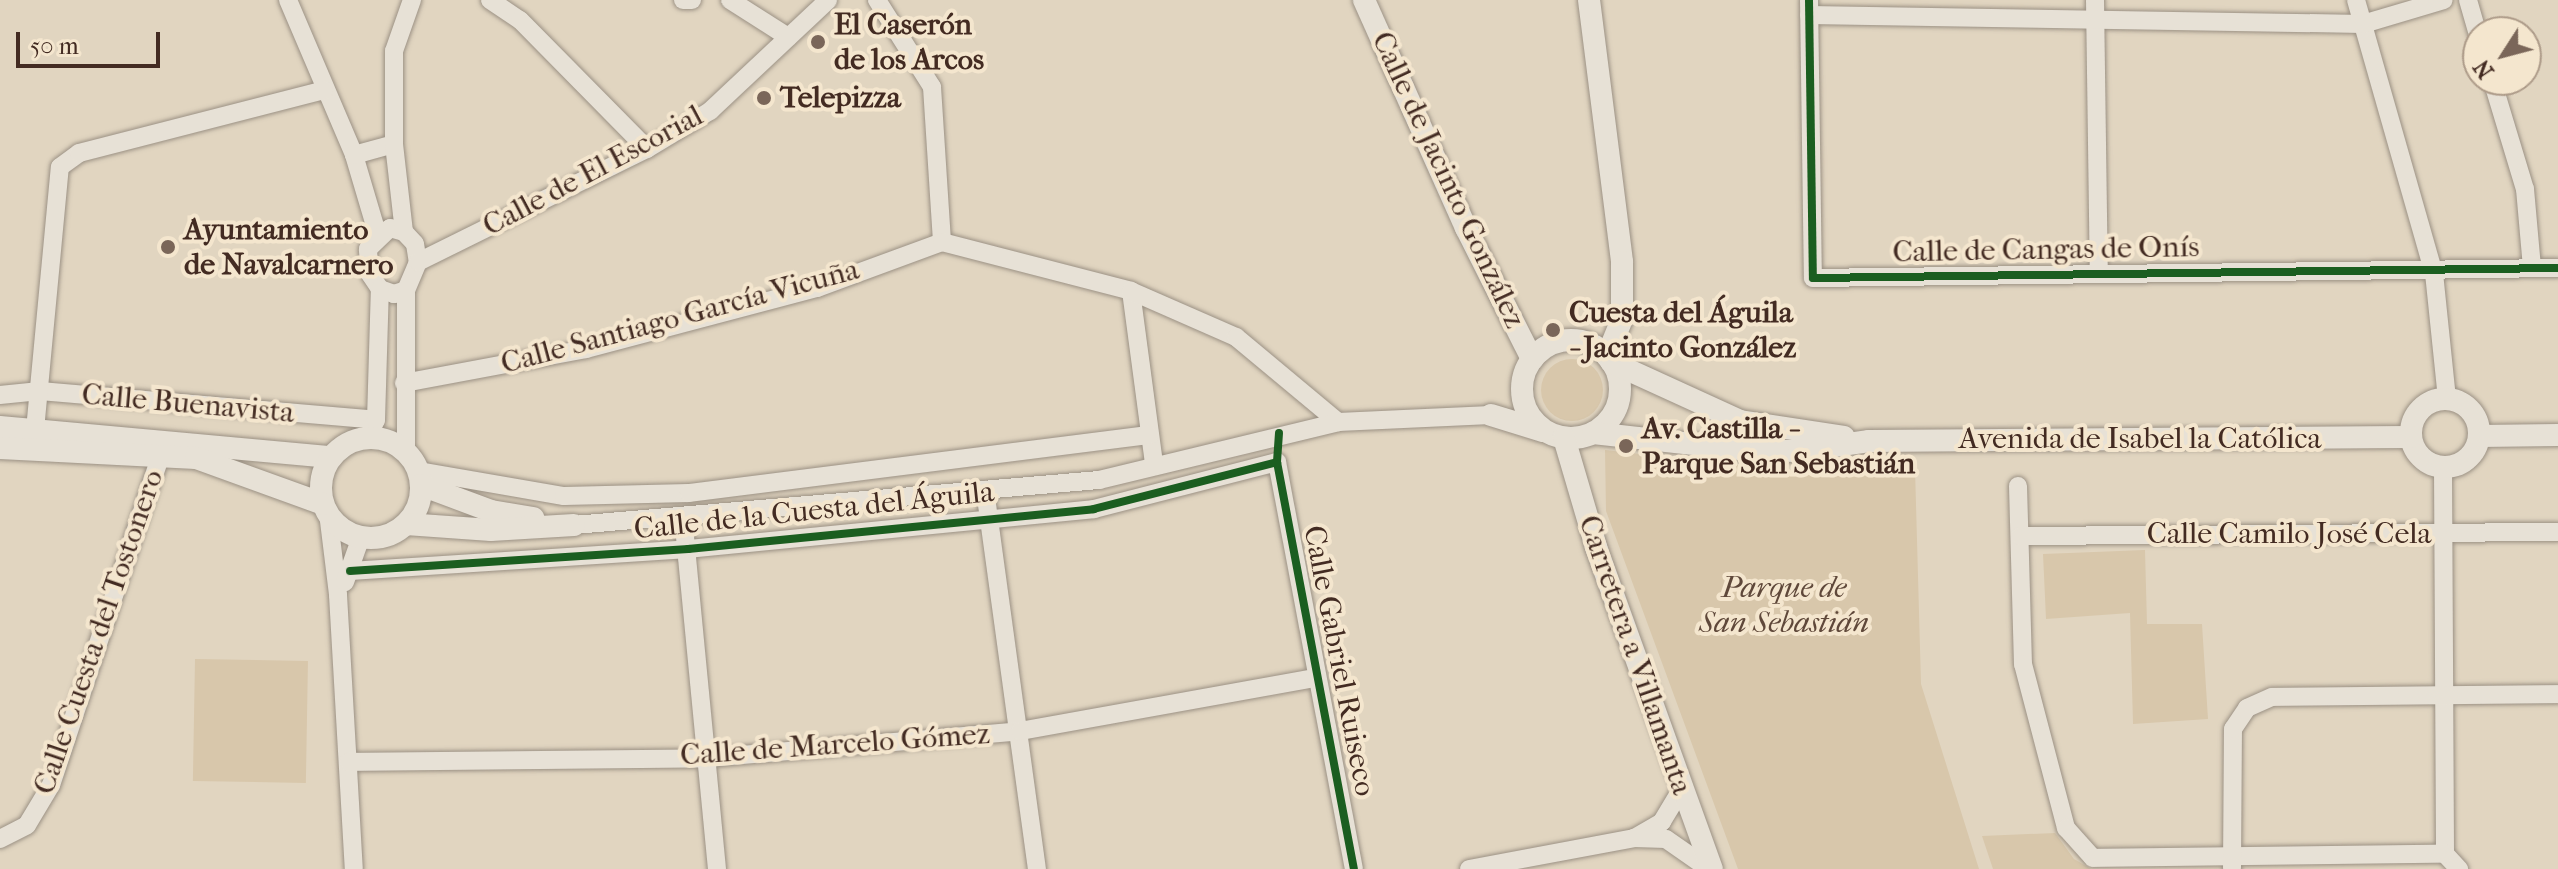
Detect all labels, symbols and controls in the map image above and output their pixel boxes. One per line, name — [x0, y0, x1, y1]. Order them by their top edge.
place label: El Caserón de los Arcos — [834, 7, 984, 78]
scale bar — [20, 16, 164, 66]
north arrow — [2462, 16, 2542, 96]
street label: Calle de Jacinto González — [1364, 26, 1532, 334]
text: 50 m — [30, 32, 79, 60]
marker: El Caserón de los Arcos — [809, 33, 827, 51]
text: N — [2469, 55, 2500, 83]
place label: Telepizza — [780, 80, 901, 116]
marker: Telepizza — [755, 89, 773, 107]
street label: Calle de El Escorial — [477, 98, 709, 244]
place label: Ayuntamiento de Navalcarnero — [184, 212, 394, 282]
street label: Calle de Cangas de Onís — [1892, 229, 2200, 271]
marker: Ayuntamiento de Navalcarnero — [159, 238, 177, 256]
street label: Calle Santiago García Vicuña — [497, 252, 863, 382]
place label: Cuesta del Águila - Jacinto González — [1569, 295, 1796, 366]
marker: Cuesta del Águila - Jacinto González — [1544, 321, 1562, 339]
street label: Calle Buenavista — [80, 377, 296, 431]
place label: Av. Castilla - Parque San Sebastián — [1642, 411, 1915, 482]
street label: Avenida de Isabel la Católica — [1959, 421, 2321, 457]
marker: Av. Castilla - Parque San Sebastián — [1617, 437, 1635, 455]
street label: Calle Cuesta del Tostonero — [27, 465, 171, 799]
street label: Calle de la Cuesta del Águila — [632, 474, 996, 548]
street label: Carretera a Villamanta — [1570, 511, 1700, 799]
street label: Calle Camilo José Cela — [2147, 516, 2431, 552]
street label: Calle Gabriel Ruiseco — [1295, 523, 1383, 799]
park label: Parque de San Sebastián — [1699, 570, 1869, 640]
street label: Calle de Marcelo Gómez — [679, 716, 991, 774]

